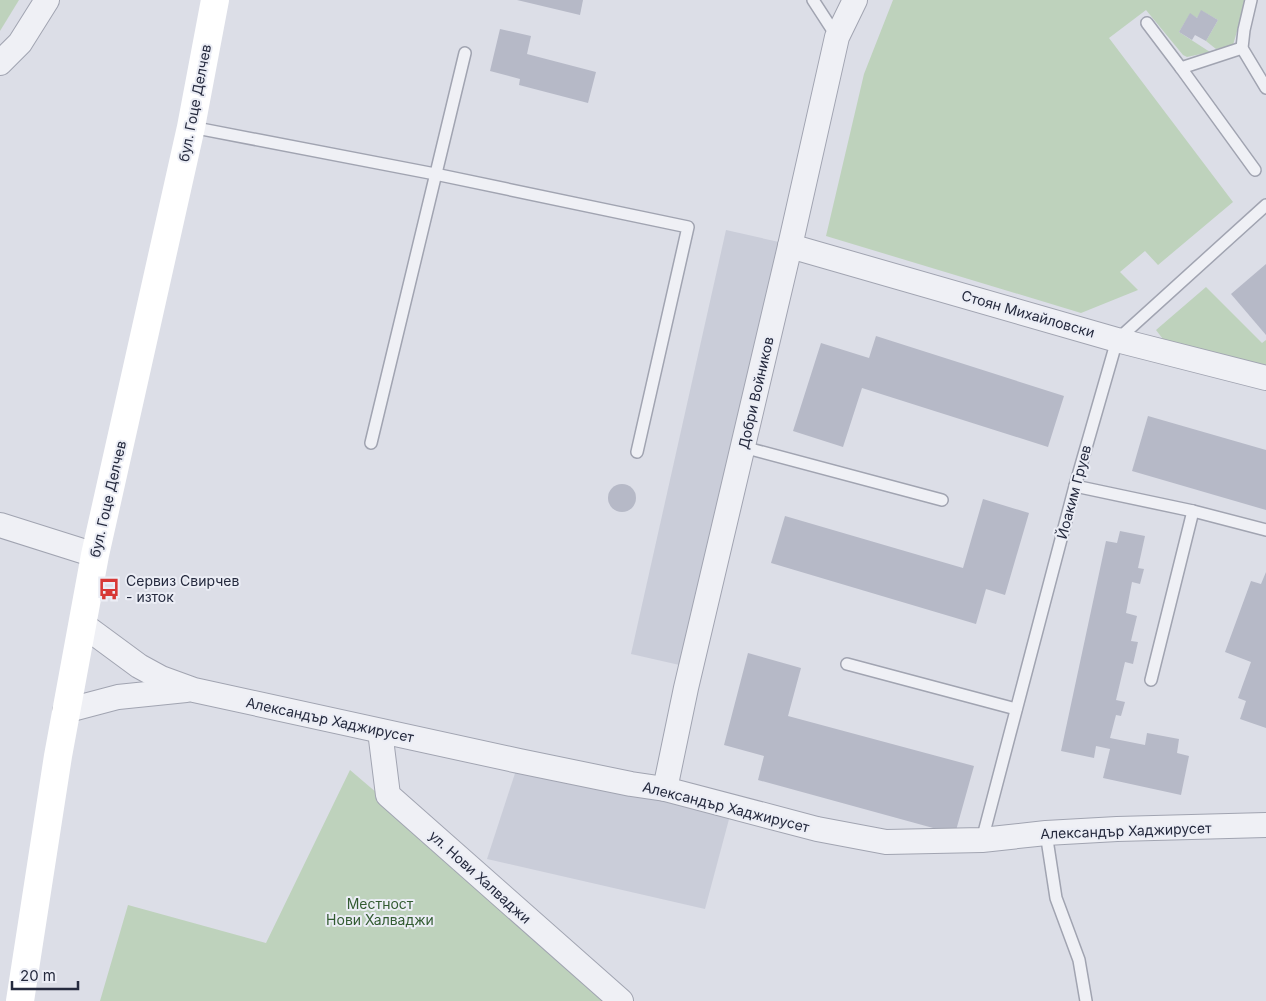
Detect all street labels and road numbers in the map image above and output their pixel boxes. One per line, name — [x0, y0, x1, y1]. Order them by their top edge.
street label: бул. Гоце Делчев — [175, 43, 214, 163]
street label: Стоян Михайловски — [960, 286, 1097, 341]
street label: Добри Войников — [734, 335, 777, 451]
street label: бул. Гоце Делчев — [86, 439, 129, 559]
street label: Йоаким Груев — [1052, 443, 1094, 541]
street label: Александър Хаджирусет — [245, 693, 416, 746]
street label: Александър Хаджирусет — [641, 778, 812, 836]
street label: Александър Хаджирусет — [1040, 819, 1212, 842]
street label: ул. Нови Халваджи — [426, 826, 535, 927]

